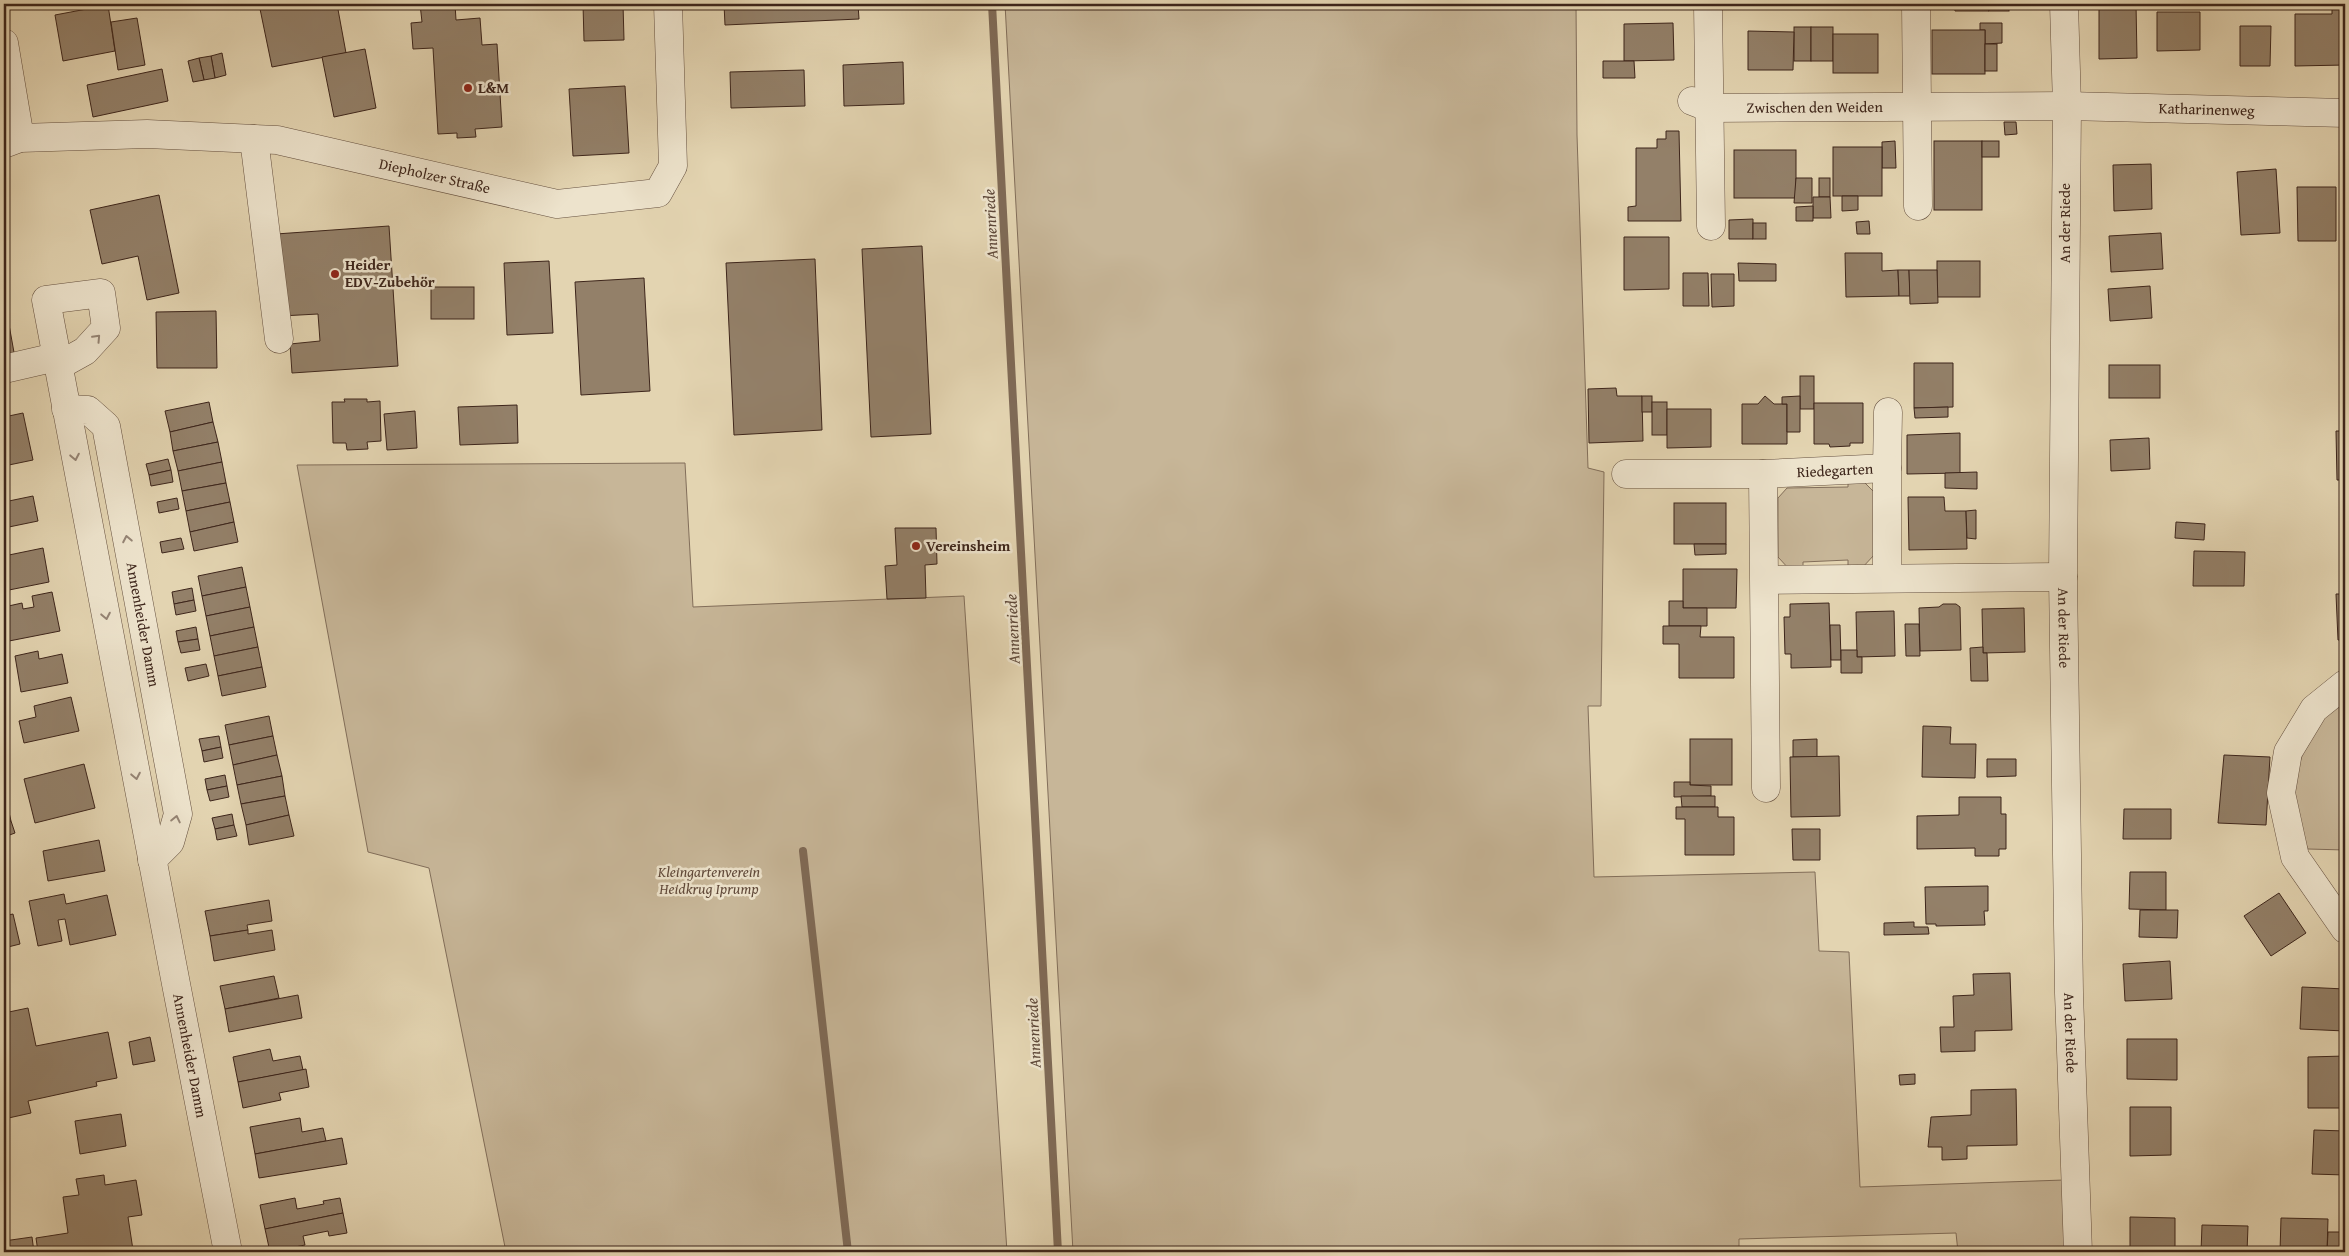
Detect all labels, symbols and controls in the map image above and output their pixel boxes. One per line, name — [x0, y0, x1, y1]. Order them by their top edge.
place label: L&M — [478, 77, 509, 98]
marker: L&M — [462, 82, 474, 94]
street label: Zwischen den Weiden — [1747, 96, 1883, 118]
street label: Katharinenweg — [2158, 97, 2255, 121]
street label: Diepholzer Straße — [377, 153, 492, 198]
street label: An der Riede — [2054, 183, 2075, 263]
water label: Annenriede — [976, 188, 1004, 261]
place label: Heider EDV-Zubehör — [345, 254, 435, 292]
marker: Heider EDV-Zubehör — [329, 268, 341, 280]
one-way arrow — [91, 334, 100, 343]
one-way arrow — [70, 452, 80, 461]
street label: Riedegarten — [1796, 458, 1874, 482]
one-way arrow — [123, 535, 133, 544]
place label: Vereinsheim — [926, 535, 1010, 556]
marker: Vereinsheim — [910, 540, 922, 552]
street label: Annenheider Damm — [121, 560, 165, 689]
street label: An der Riede — [2053, 588, 2075, 668]
water label: Annenriede — [998, 593, 1026, 666]
one-way arrow — [100, 612, 110, 621]
one-way arrow — [130, 772, 141, 780]
one-way arrow — [170, 815, 181, 824]
park label: Kleingartenverein Heidkrug Iprump — [657, 861, 761, 899]
street label: Annenheider Damm — [168, 991, 213, 1120]
street label: An der Riede — [2059, 992, 2083, 1073]
water label: Annenriede — [1019, 997, 1047, 1070]

